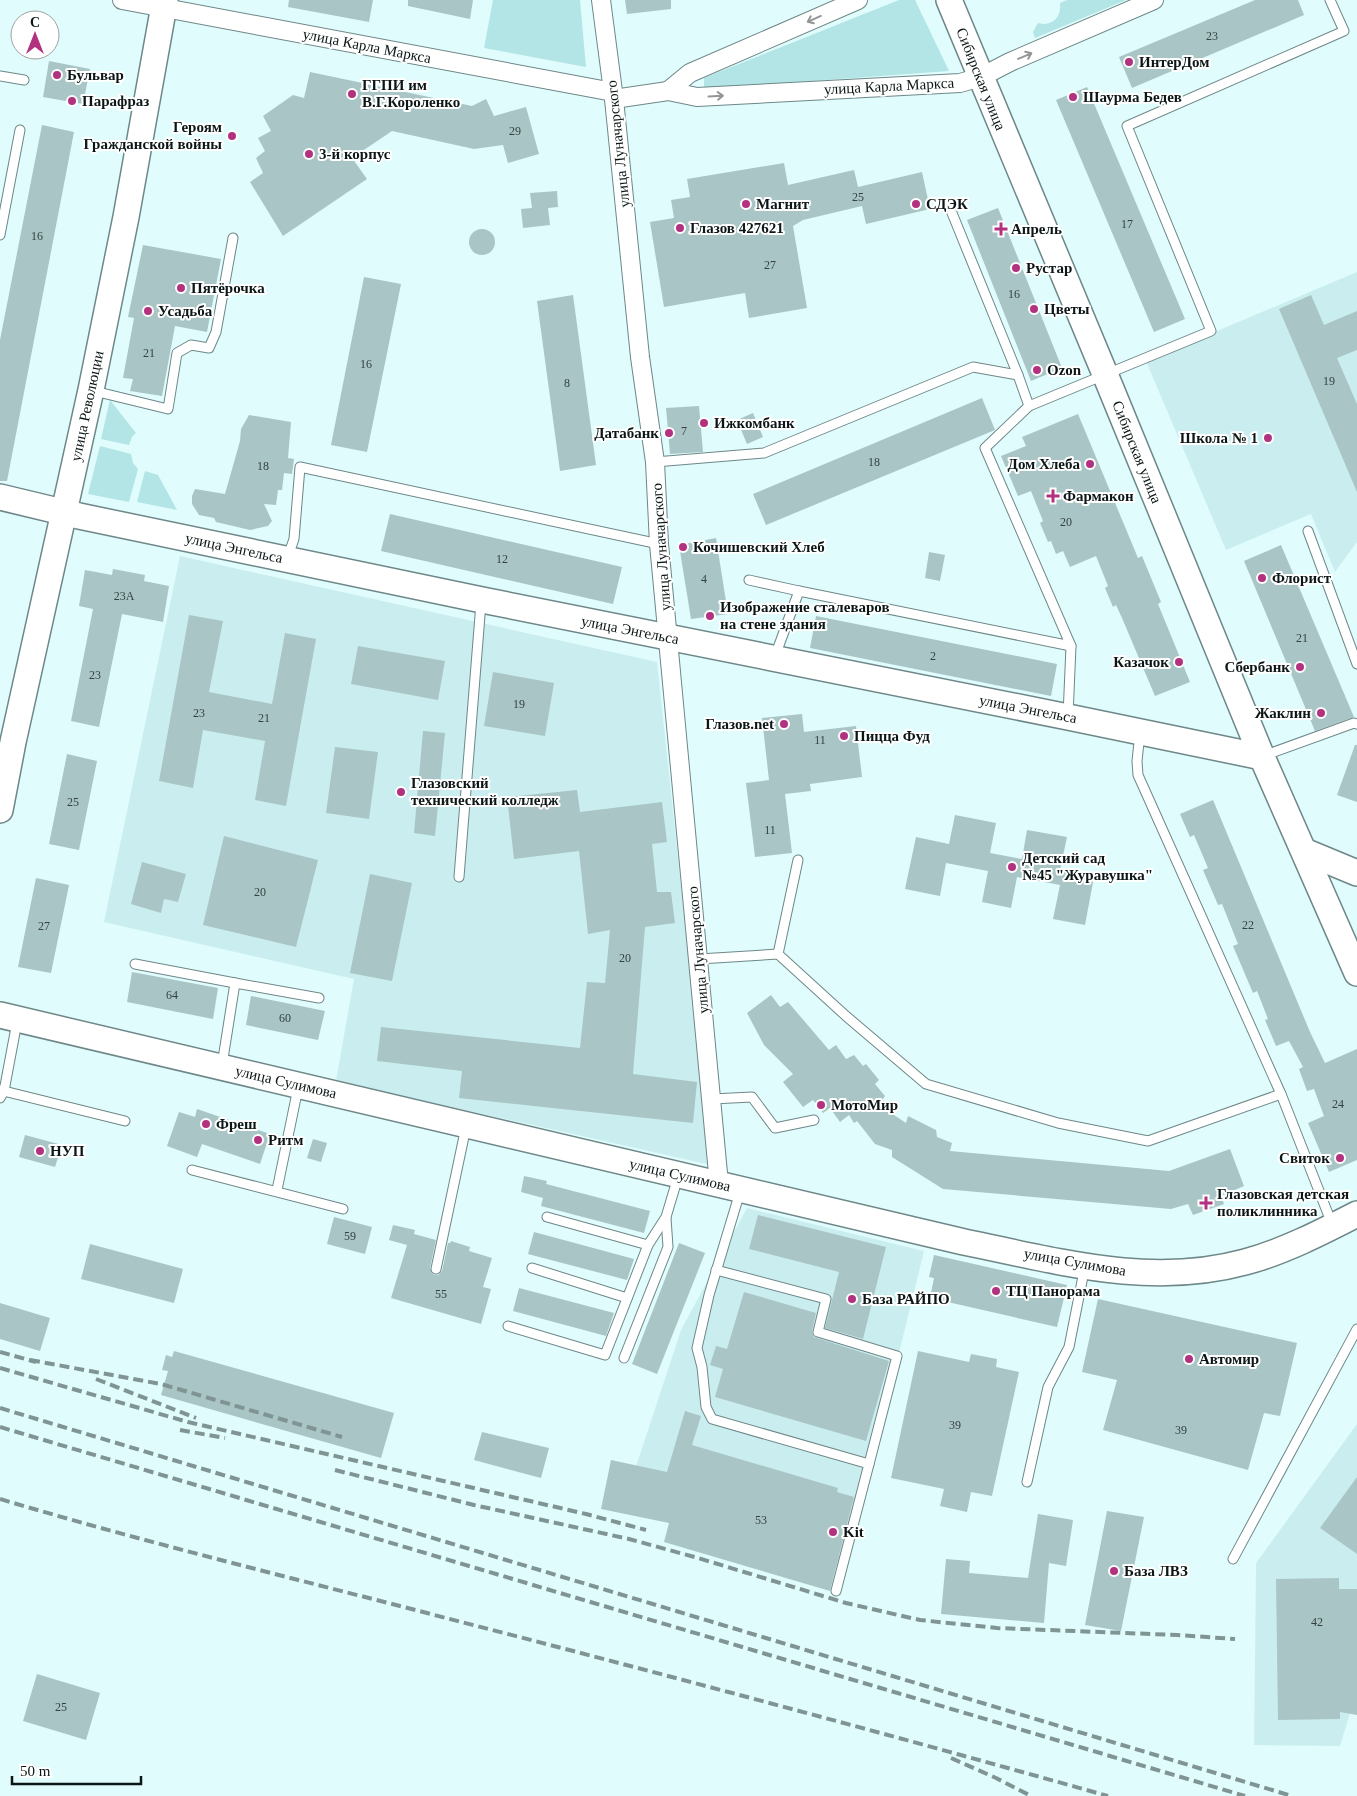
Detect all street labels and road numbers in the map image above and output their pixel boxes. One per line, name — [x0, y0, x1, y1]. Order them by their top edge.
street label: Сибирская улица — [953, 25, 1009, 133]
street label: улица Карла Маркса — [301, 26, 433, 66]
street label: улица Карла Маркса — [823, 75, 955, 97]
street label: улица Луначарского — [603, 80, 633, 208]
street label: улица Революции — [67, 349, 107, 463]
street label: Сибирская улица — [1109, 398, 1165, 506]
street label: улица Луначарского — [649, 483, 673, 611]
street label: улица Энгельса — [184, 530, 284, 566]
street label: улица Энгельса — [580, 613, 681, 647]
street label: улица Энгельса — [978, 692, 1079, 726]
street label: улица Луначарского — [684, 886, 712, 1014]
street label: улица Сулимова — [234, 1063, 338, 1101]
street label: улица Сулимова — [628, 1156, 732, 1194]
street label: улица Сулимова — [1023, 1245, 1128, 1279]

